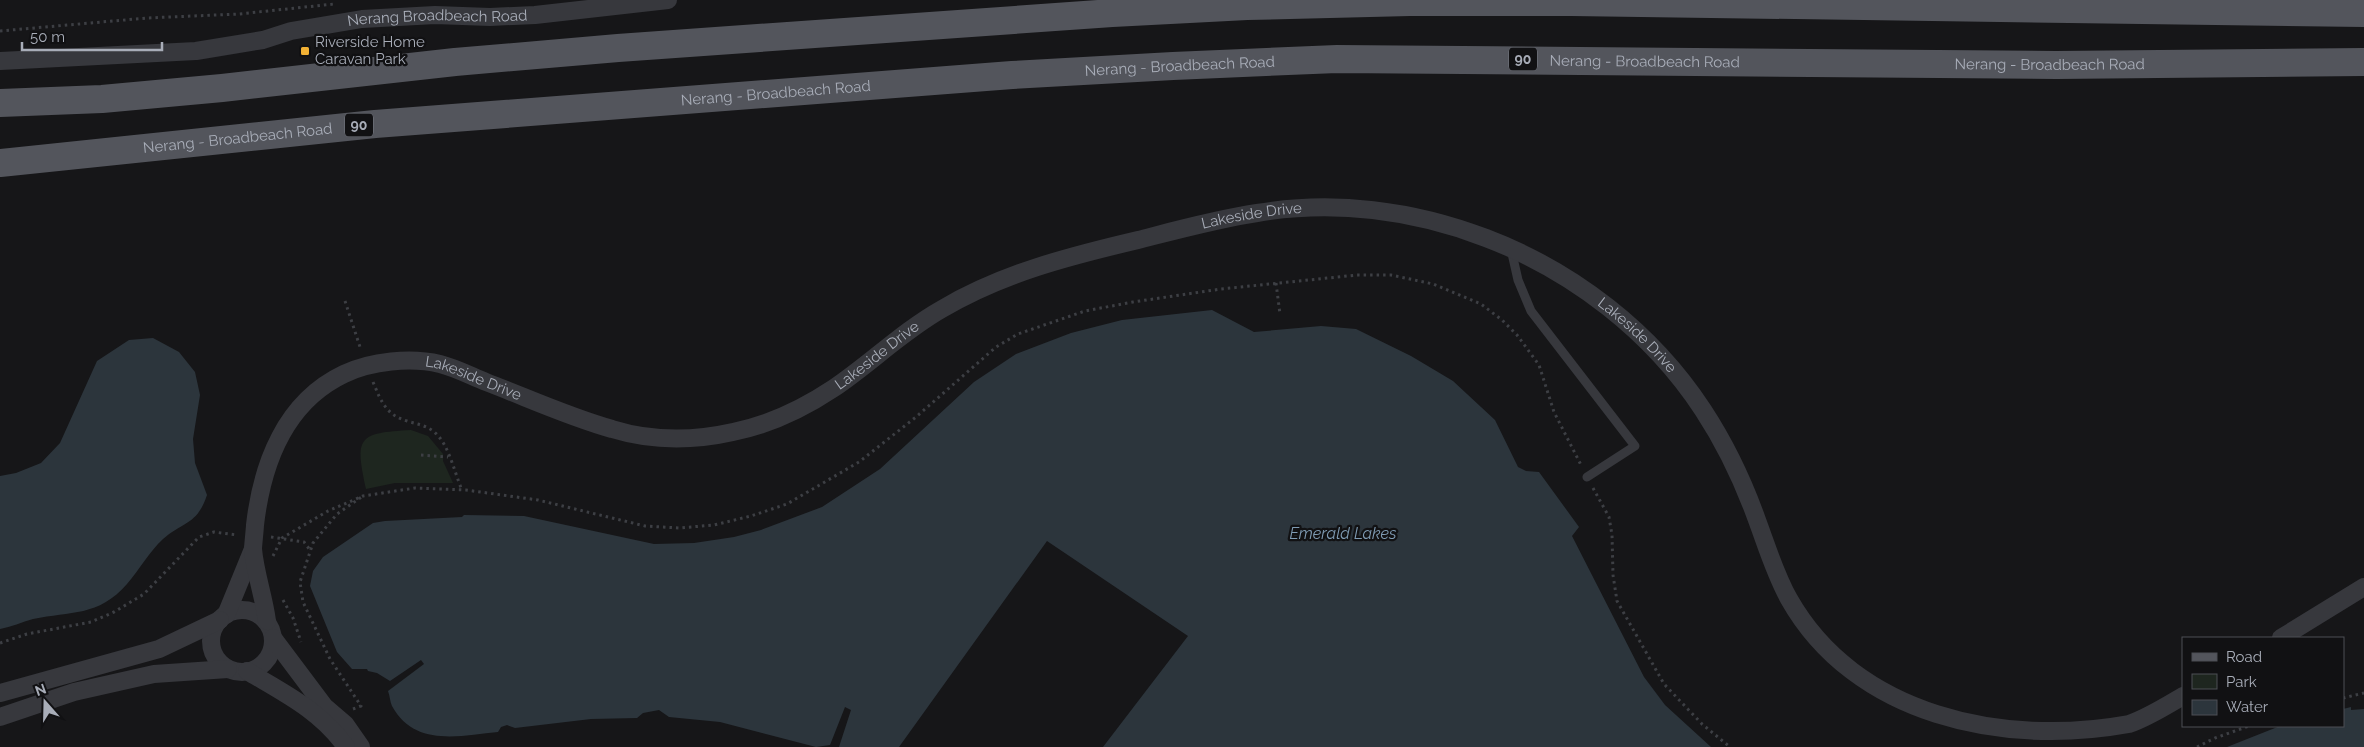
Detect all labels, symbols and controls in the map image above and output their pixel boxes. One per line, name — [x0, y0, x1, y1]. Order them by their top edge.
street label: Nerang Broadbeach Road — [346, 6, 528, 30]
scale bar — [22, 20, 162, 52]
text: 50 m — [30, 28, 65, 46]
place label: Riverside Home Caravan Park — [315, 33, 425, 68]
marker: Riverside Home Caravan Park — [299, 45, 311, 57]
road number: 90 — [1509, 48, 1537, 70]
street label: Nerang - Broadbeach Road — [1549, 52, 1740, 71]
street label: Nerang - Broadbeach Road — [1084, 53, 1275, 80]
street label: Nerang - Broadbeach Road — [1954, 55, 2145, 74]
street label: Nerang - Broadbeach Road — [680, 77, 871, 109]
road number: 90 — [345, 114, 373, 136]
street label: Nerang - Broadbeach Road — [142, 119, 333, 157]
street label: Lakeside Drive — [1200, 199, 1303, 233]
street label: Lakeside Drive — [1594, 294, 1681, 376]
street label: Lakeside Drive — [831, 317, 923, 394]
street label: Lakeside Drive — [424, 353, 524, 404]
water label: Emerald Lakes — [1289, 524, 1397, 543]
legend — [2182, 637, 2344, 727]
text: Road — [2226, 648, 2262, 666]
text: Park — [2226, 673, 2257, 691]
north arrow — [20, 677, 70, 727]
text: N — [33, 680, 48, 699]
text: Water — [2226, 698, 2269, 716]

